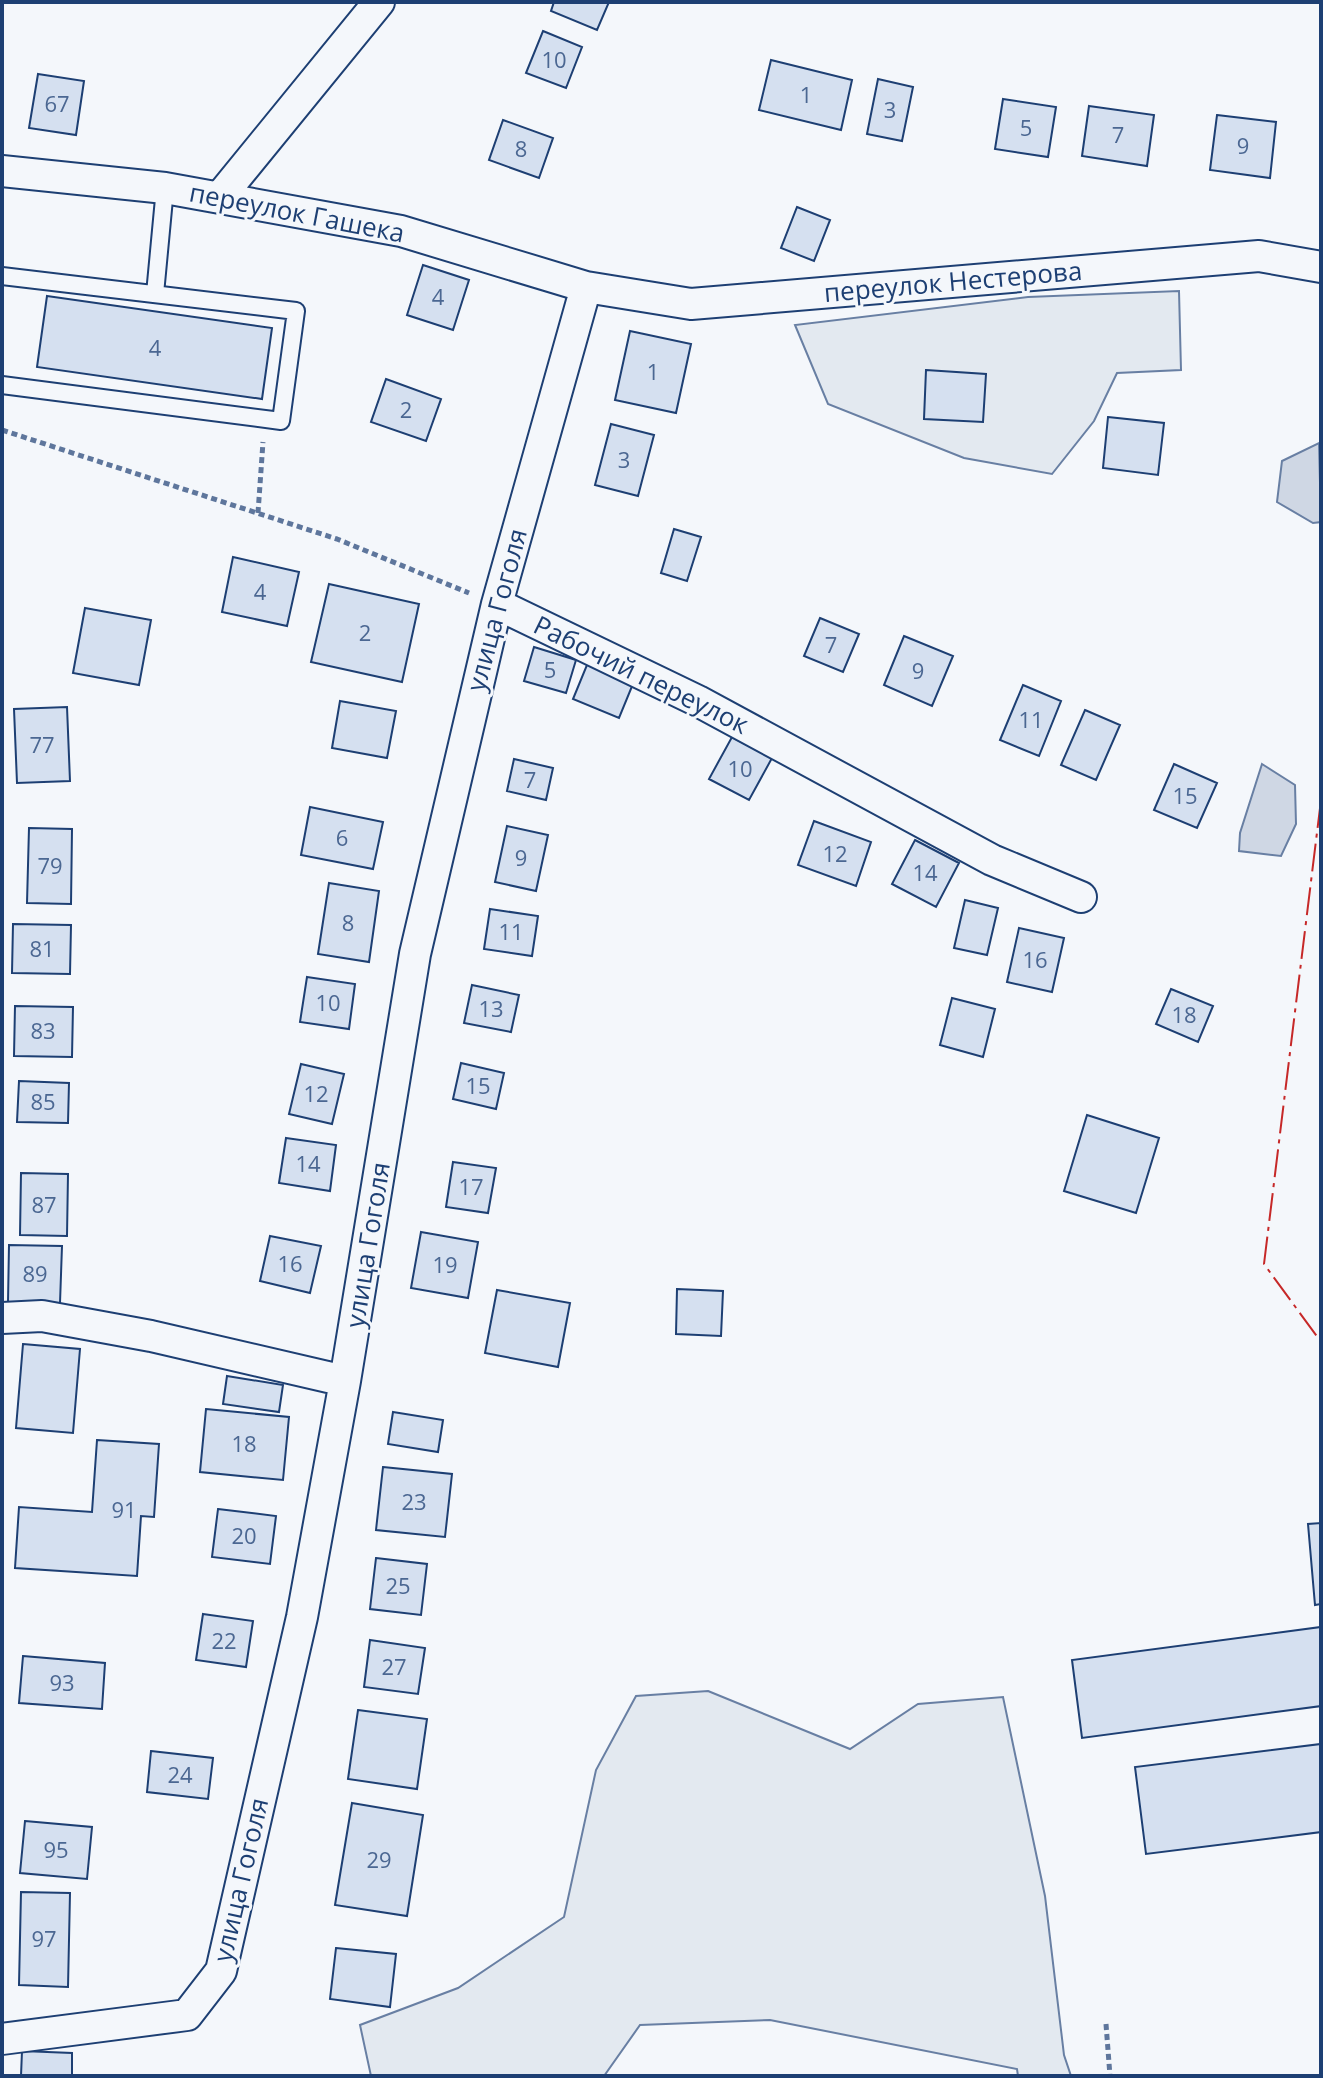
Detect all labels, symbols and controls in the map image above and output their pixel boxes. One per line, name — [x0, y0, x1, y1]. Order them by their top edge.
house number: 10 — [541, 44, 567, 74]
house number: 1 — [800, 79, 812, 109]
house number: 67 — [44, 88, 70, 118]
house number: 3 — [884, 94, 896, 124]
house number: 5 — [1020, 112, 1032, 142]
house number: 7 — [1112, 119, 1124, 149]
house number: 9 — [1237, 130, 1249, 160]
house number: 8 — [515, 133, 527, 163]
street label: переулок Гашека — [186, 173, 408, 251]
street label: переулок Нестерова — [822, 252, 1083, 310]
house number: 4 — [432, 281, 445, 311]
house number: 4 — [149, 332, 162, 362]
house number: 1 — [647, 356, 659, 386]
house number: 2 — [400, 394, 412, 424]
house number: 3 — [618, 444, 630, 474]
street label: улица Гоголя — [457, 524, 535, 695]
house number: 4 — [254, 576, 267, 606]
street label: Рабочий переулок — [528, 606, 755, 742]
house number: 2 — [359, 617, 371, 647]
house number: 7 — [825, 629, 837, 659]
house number: 5 — [544, 654, 556, 684]
house number: 9 — [912, 655, 924, 685]
house number: 11 — [1018, 704, 1044, 734]
house number: 77 — [29, 729, 55, 759]
house number: 10 — [727, 753, 753, 783]
house number: 7 — [524, 764, 536, 794]
house number: 15 — [1172, 780, 1198, 810]
house number: 6 — [336, 822, 348, 852]
house number: 12 — [822, 838, 848, 868]
house number: 9 — [515, 842, 527, 872]
house number: 79 — [37, 850, 63, 880]
house number: 14 — [912, 857, 938, 887]
house number: 8 — [342, 907, 354, 937]
house number: 11 — [498, 916, 524, 946]
house number: 81 — [29, 933, 55, 963]
house number: 16 — [1022, 944, 1048, 974]
house number: 10 — [315, 987, 341, 1017]
house number: 13 — [478, 993, 504, 1023]
house number: 18 — [1171, 999, 1197, 1029]
house number: 83 — [30, 1015, 56, 1045]
house number: 15 — [465, 1070, 491, 1100]
house number: 12 — [303, 1078, 329, 1108]
house number: 85 — [30, 1086, 56, 1116]
house number: 14 — [295, 1148, 321, 1178]
street label: улица Гоголя — [336, 1159, 398, 1330]
house number: 17 — [458, 1171, 484, 1201]
house number: 87 — [31, 1189, 57, 1219]
house number: 16 — [277, 1248, 303, 1278]
house number: 19 — [432, 1249, 458, 1279]
house number: 89 — [22, 1258, 48, 1288]
house number: 18 — [231, 1428, 257, 1458]
house number: 23 — [401, 1486, 427, 1516]
house number: 91 — [111, 1494, 137, 1524]
house number: 20 — [231, 1520, 257, 1550]
house number: 25 — [385, 1570, 411, 1600]
house number: 22 — [211, 1625, 237, 1655]
house number: 27 — [381, 1651, 407, 1681]
house number: 93 — [49, 1667, 75, 1697]
house number: 24 — [167, 1759, 193, 1789]
street label: улица Гоголя — [204, 1794, 276, 1965]
house number: 95 — [43, 1834, 69, 1864]
house number: 29 — [366, 1844, 392, 1874]
house number: 97 — [31, 1923, 57, 1953]

